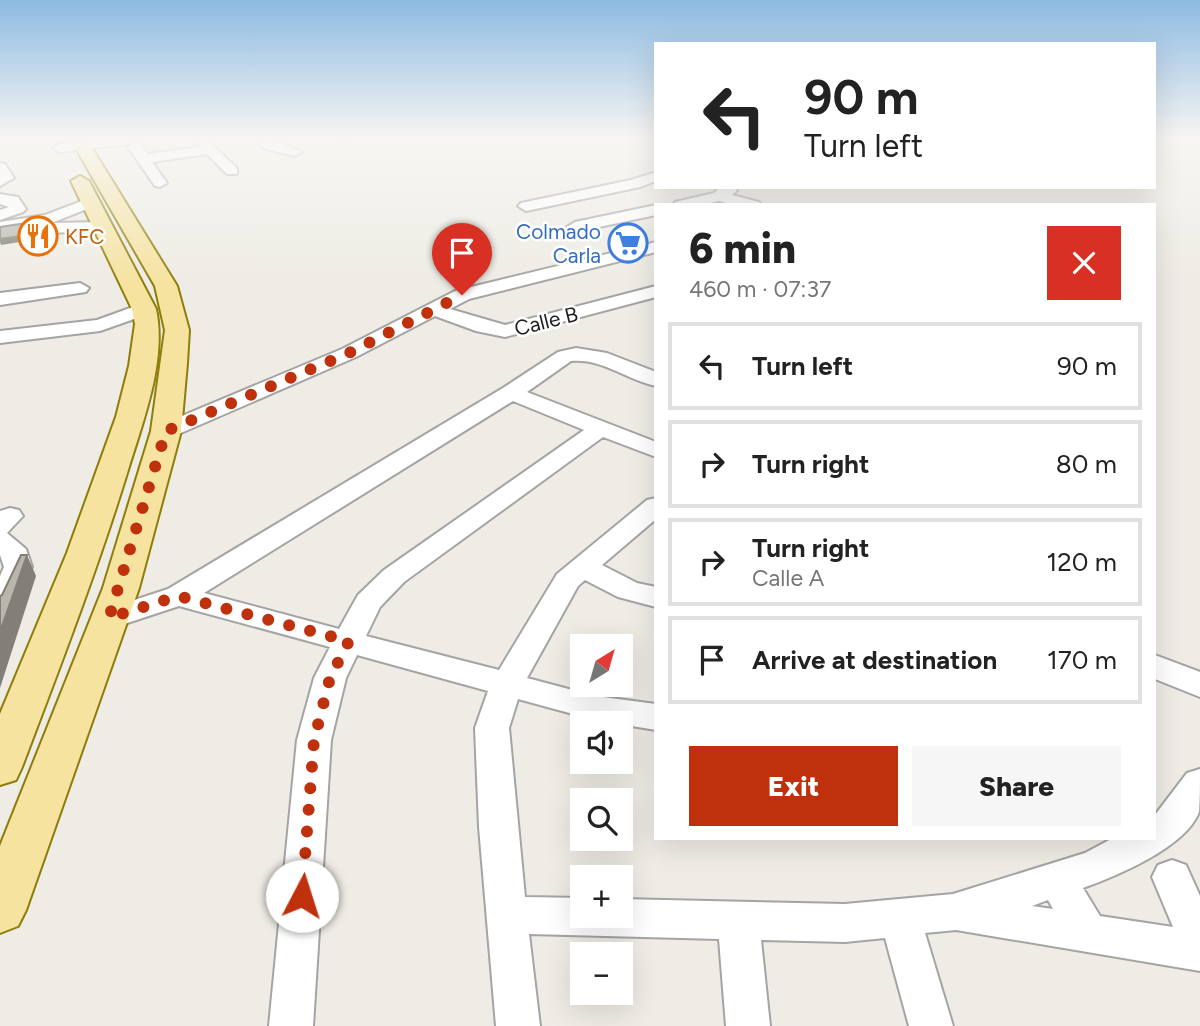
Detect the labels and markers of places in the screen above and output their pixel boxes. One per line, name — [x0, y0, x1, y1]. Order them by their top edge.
restaurant icon: KFC — [17, 215, 59, 257]
place label: Colmado Carla — [516, 219, 601, 268]
supermarket icon: Colmado Carla — [607, 222, 649, 264]
pin — [432, 223, 492, 295]
place label: KFC — [65, 224, 104, 249]

